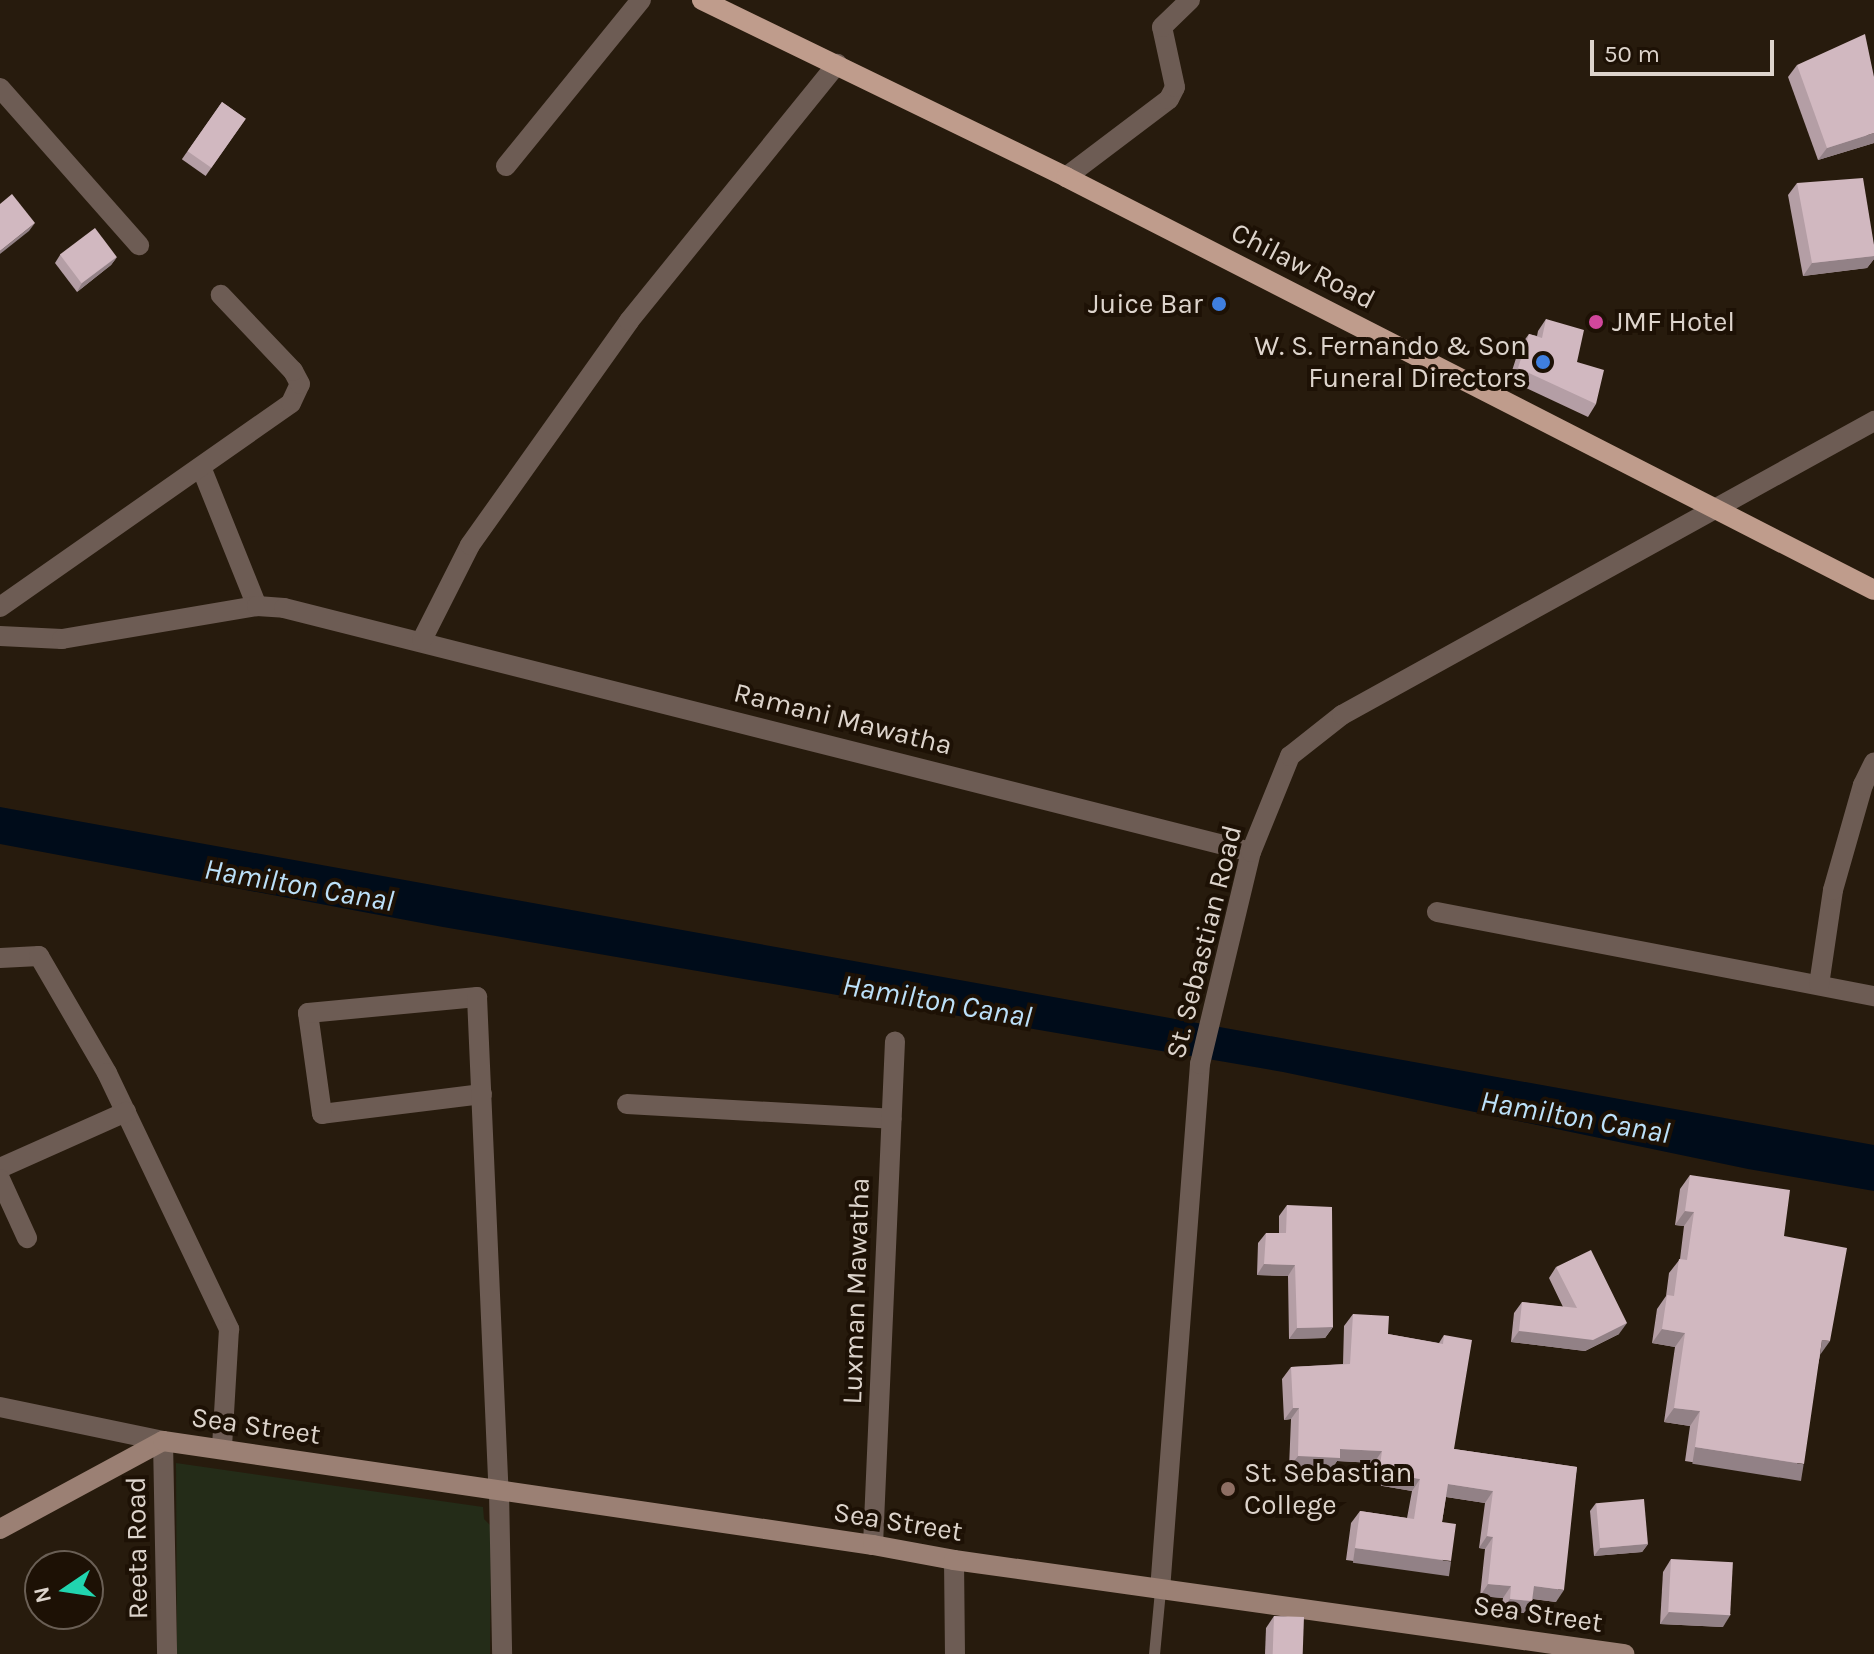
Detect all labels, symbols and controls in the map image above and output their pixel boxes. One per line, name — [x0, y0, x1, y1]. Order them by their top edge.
scale bar — [1594, 24, 1778, 74]
text: 50 m — [1604, 40, 1660, 68]
street label: Chilaw Road — [1225, 215, 1381, 317]
place label: Juice Bar — [1088, 287, 1203, 321]
marker: Juice Bar — [1210, 295, 1228, 313]
place label: JMF Hotel — [1612, 305, 1735, 339]
marker: JMF Hotel — [1587, 313, 1605, 331]
place label: W. S. Fernando & Son Funeral Directors — [1254, 329, 1527, 395]
marker: W. S. Fernando & Son Funeral Directors — [1534, 353, 1552, 371]
street label: Ramani Mawatha — [730, 676, 956, 762]
street label: St. Sebastian Road — [1159, 822, 1249, 1062]
water label: Hamilton Canal — [201, 851, 397, 919]
water label: Hamilton Canal — [839, 967, 1035, 1035]
water label: Hamilton Canal — [1477, 1083, 1673, 1151]
street label: Luxman Mawatha — [835, 1177, 877, 1405]
street label: Sea Street — [189, 1400, 323, 1452]
place label: St. Sebastian College — [1244, 1456, 1412, 1522]
street label: Reeta Road — [119, 1476, 155, 1620]
marker: St. Sebastian College — [1219, 1480, 1237, 1498]
street label: Sea Street — [831, 1495, 965, 1549]
north arrow — [24, 1550, 104, 1630]
text: N — [28, 1584, 57, 1606]
street label: Sea Street — [1471, 1588, 1605, 1640]

